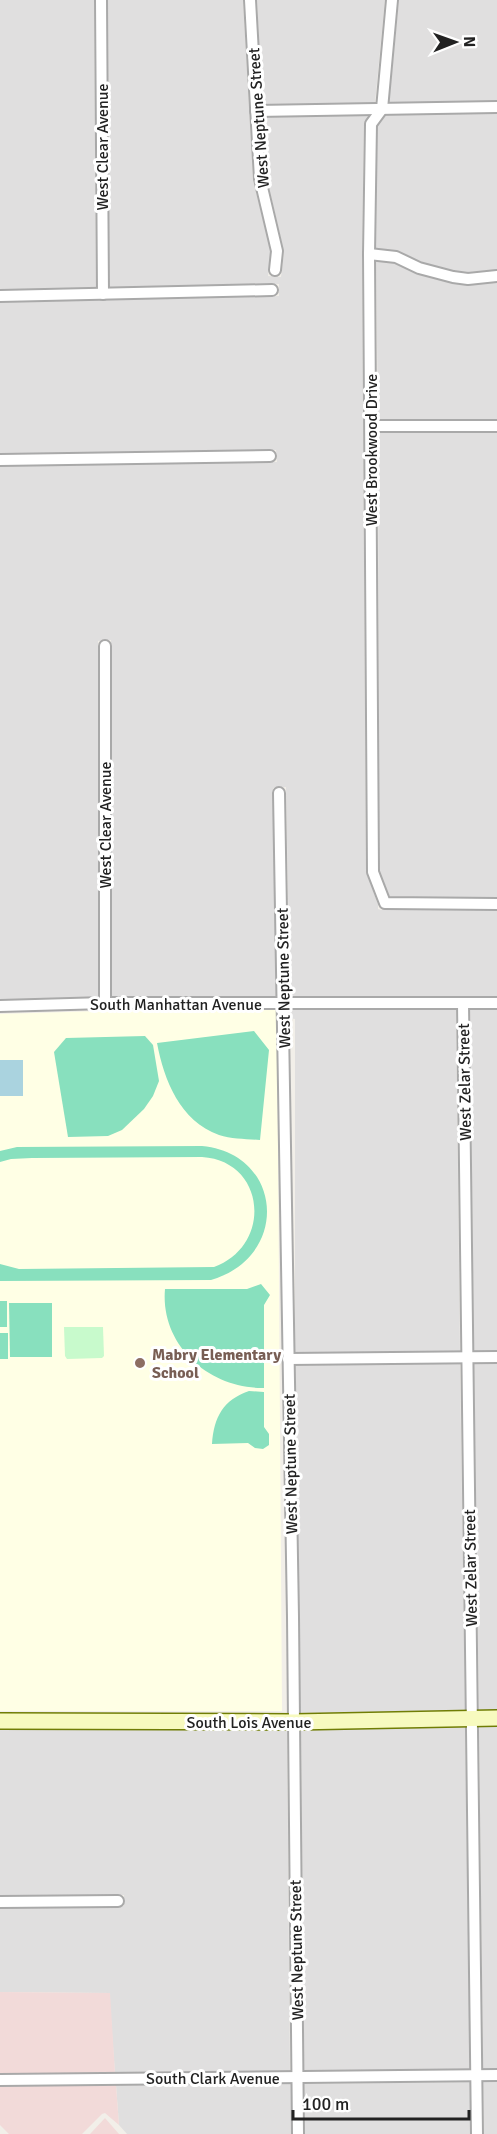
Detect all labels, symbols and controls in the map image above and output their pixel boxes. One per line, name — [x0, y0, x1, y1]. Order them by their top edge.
north arrow — [425, 12, 485, 72]
text: N — [459, 36, 479, 47]
street label: West Neptune Street — [244, 47, 274, 189]
street label: West Clear Avenue — [93, 84, 113, 210]
street label: West Brookwood Drive — [362, 374, 382, 526]
street label: West Clear Avenue — [96, 762, 116, 888]
street label: West Neptune Street — [273, 907, 295, 1049]
street label: South Manhattan Avenue — [90, 995, 262, 1015]
street label: West Zelar Street — [454, 1023, 476, 1141]
place label: Mabry Elementary School — [152, 1345, 281, 1383]
marker: Mabry Elementary School — [133, 1356, 147, 1370]
street label: West Neptune Street — [280, 1393, 302, 1535]
street label: West Zelar Street — [460, 1509, 482, 1627]
street label: South Lois Avenue — [187, 1713, 311, 1733]
street label: West Neptune Street — [286, 1879, 308, 2021]
street label: South Clark Avenue — [146, 2069, 280, 2089]
scale bar — [293, 2083, 468, 2121]
text: 100 m — [302, 2093, 349, 2115]

